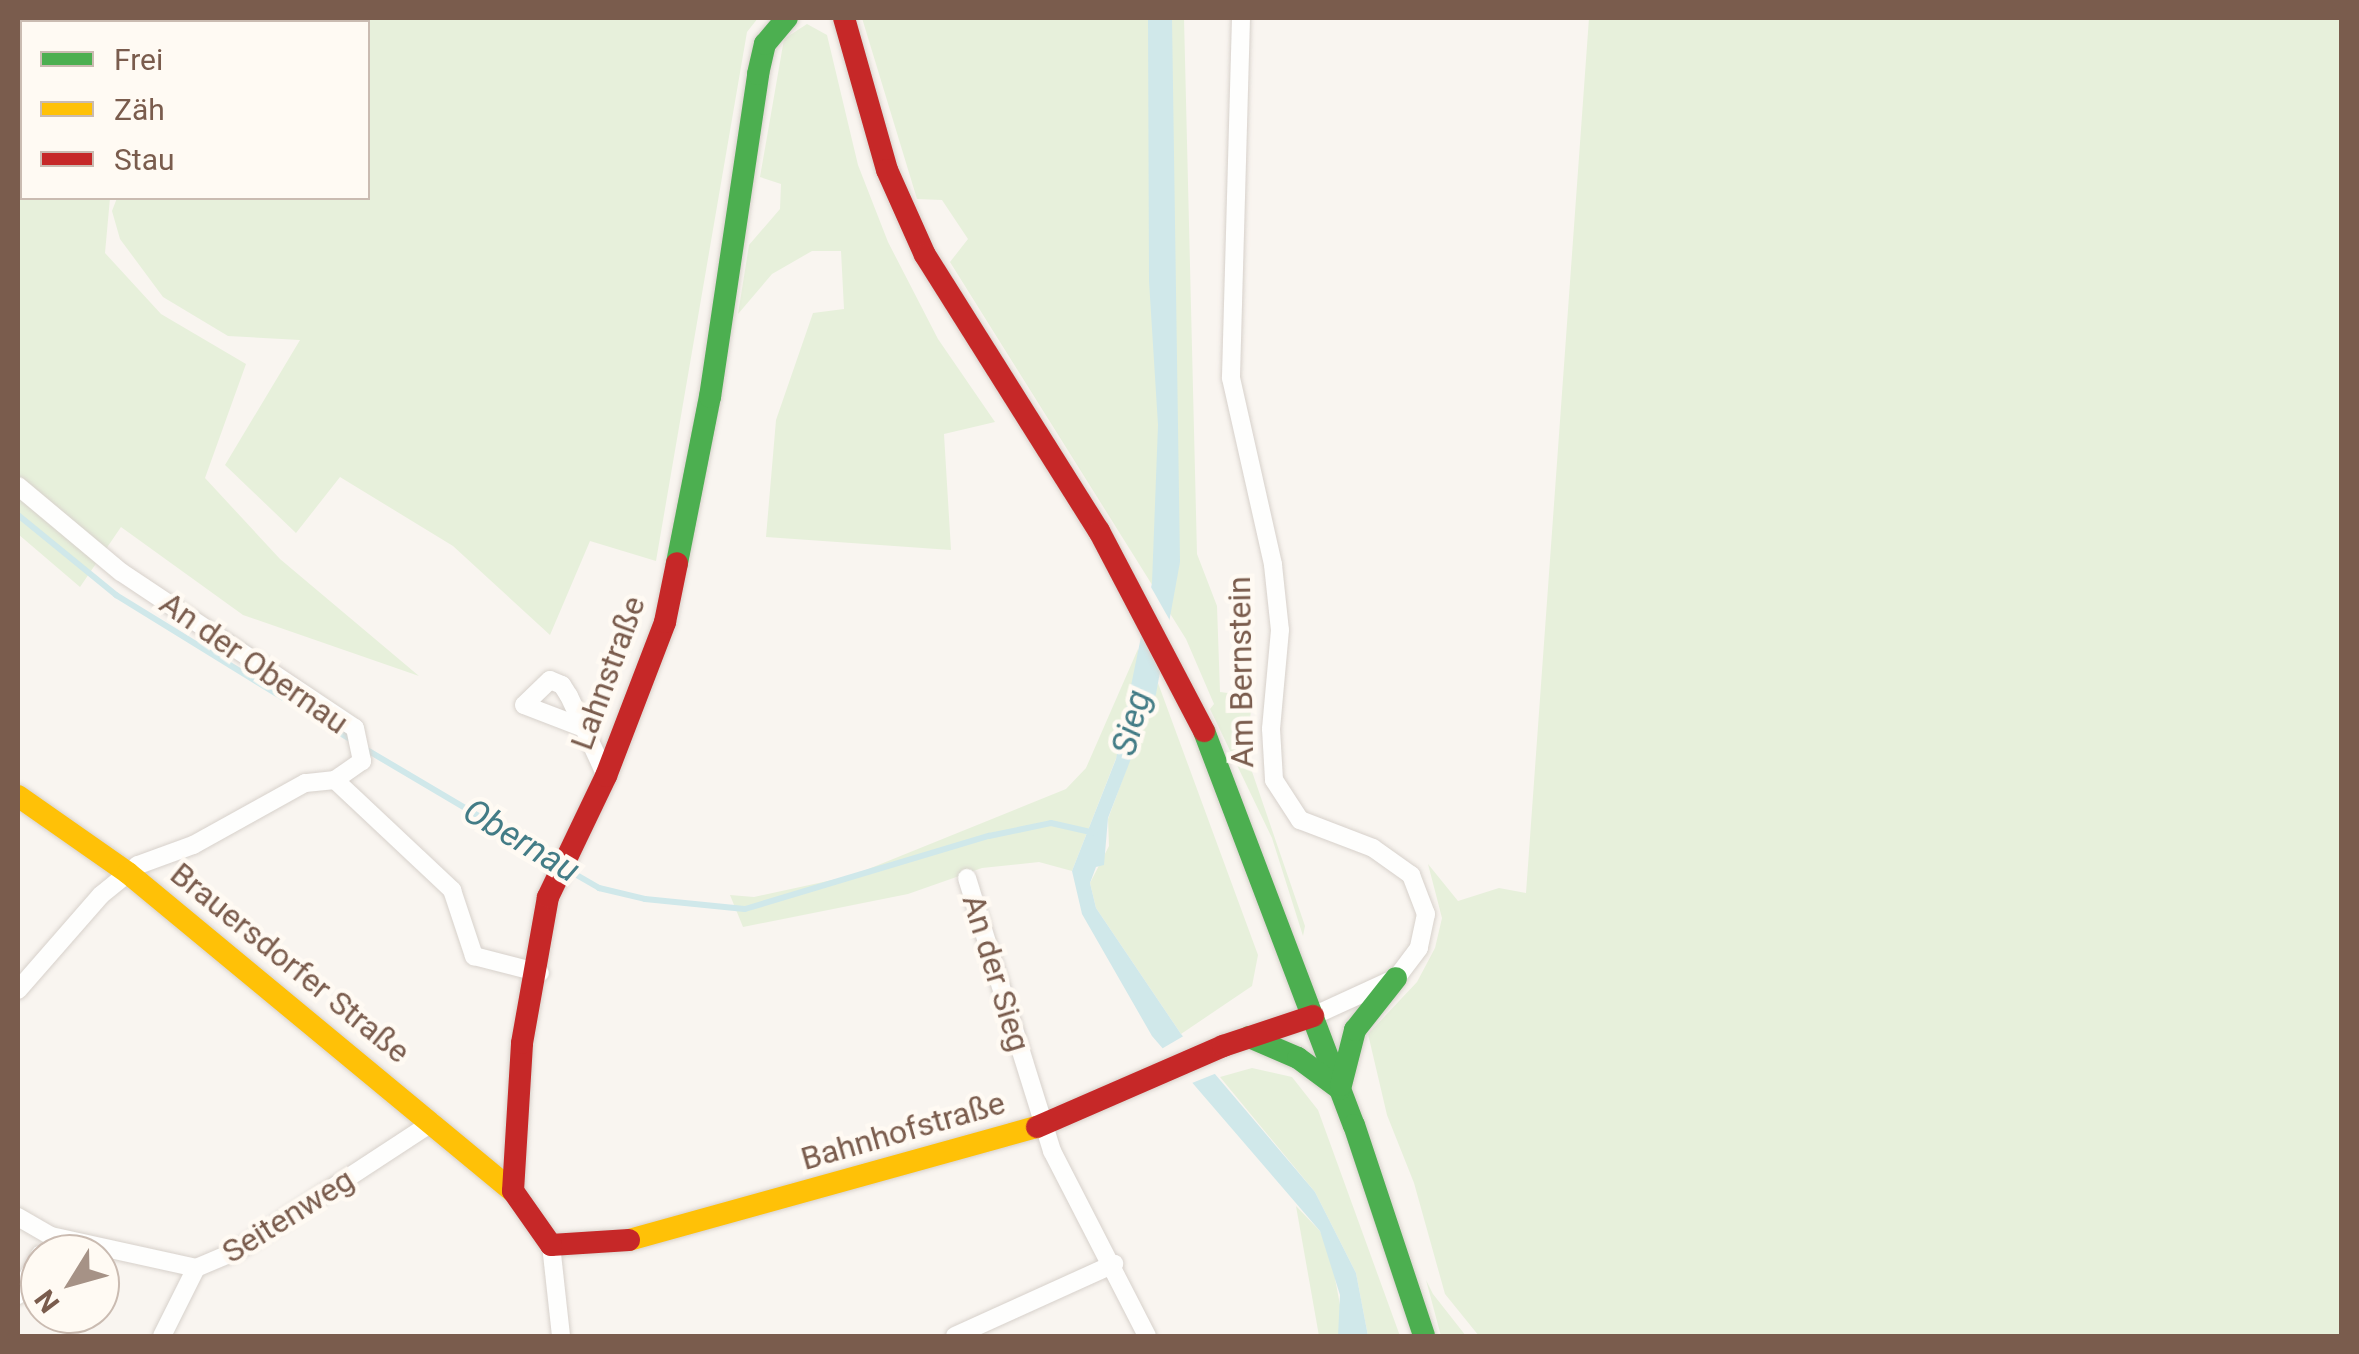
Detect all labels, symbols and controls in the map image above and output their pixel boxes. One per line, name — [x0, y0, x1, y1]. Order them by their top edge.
legend — [20, 20, 370, 200]
text: Frei — [114, 42, 163, 77]
text: Zäh — [114, 92, 165, 127]
text: Stau — [114, 142, 174, 177]
street label: Am Bernstein — [1220, 576, 1262, 768]
street label: An der Obernau — [153, 584, 355, 742]
street label: Lahnstraße — [563, 591, 653, 755]
water label: Sieg — [1103, 686, 1161, 760]
water label: Obernau — [455, 790, 587, 892]
street label: Brauersdorfer Straße — [163, 855, 417, 1071]
street label: An der Sieg — [954, 890, 1038, 1056]
street label: Bahnhofstraße — [797, 1084, 1009, 1178]
street label: Seitenweg — [215, 1161, 361, 1271]
north arrow — [20, 1234, 120, 1334]
text: N — [28, 1283, 66, 1319]

